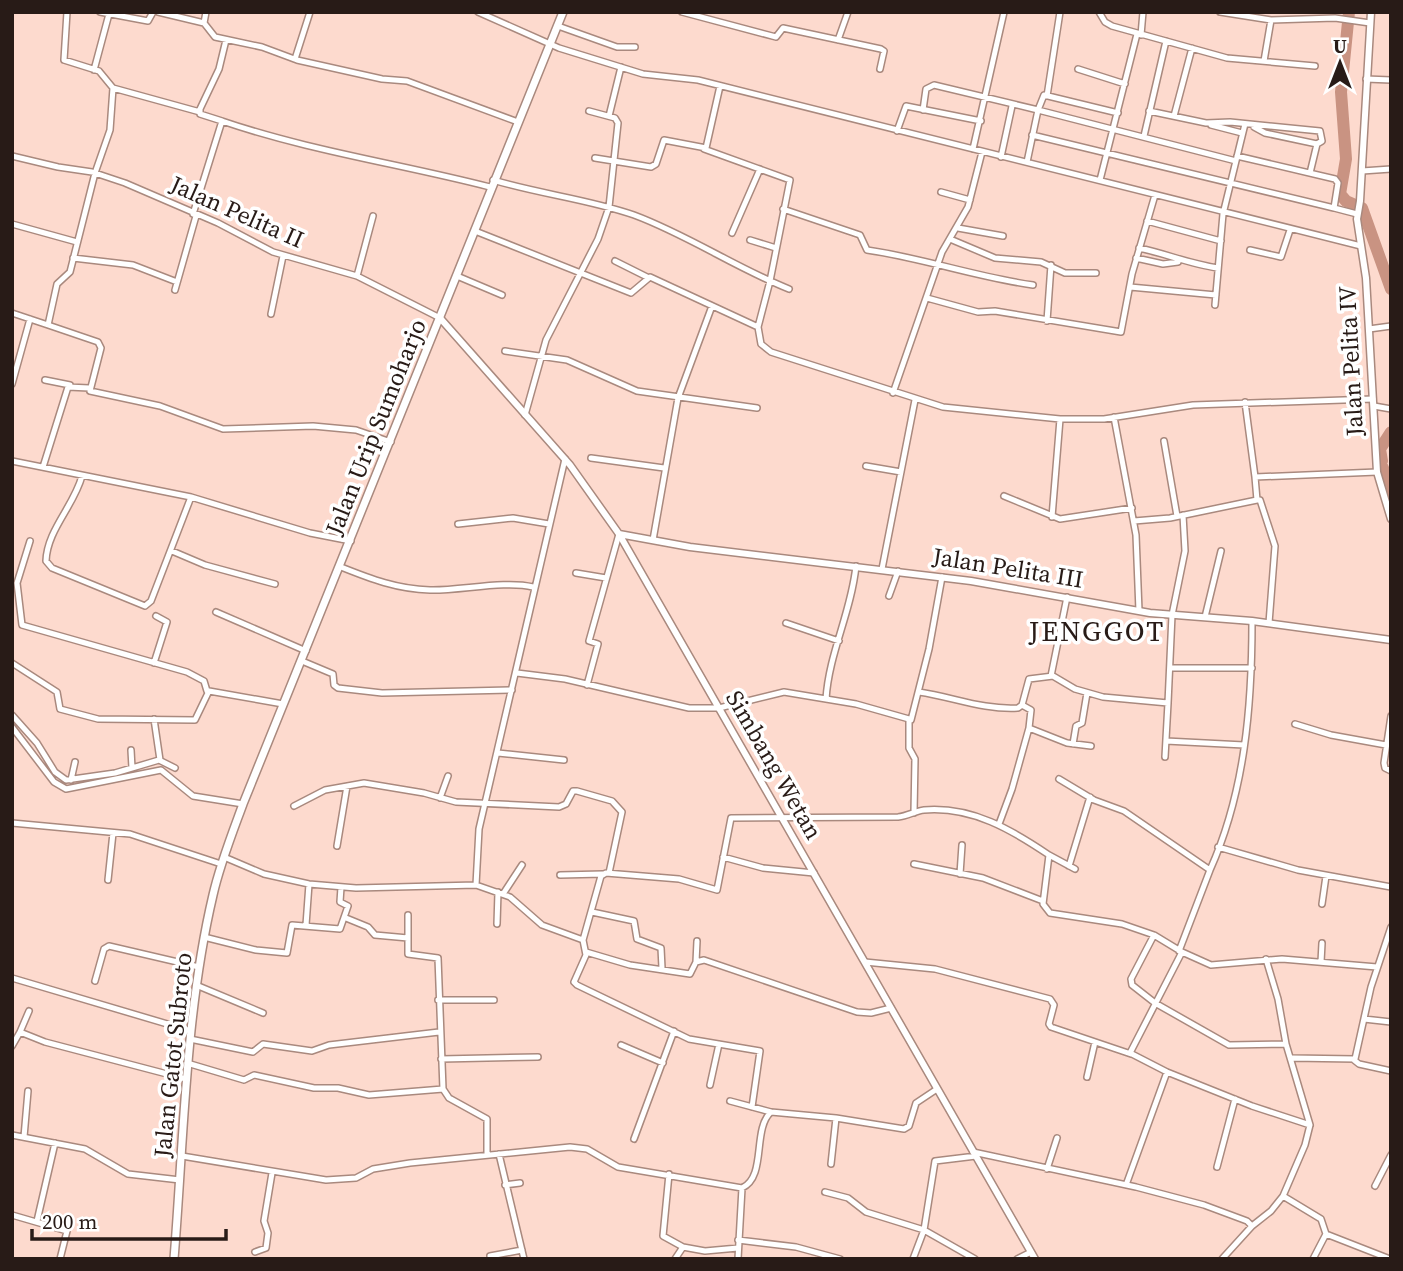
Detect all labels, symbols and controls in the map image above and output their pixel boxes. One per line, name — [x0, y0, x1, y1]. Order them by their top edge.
north arrow — [1305, 28, 1375, 98]
text: U — [1333, 33, 1347, 59]
street label: Jalan Pelita II — [164, 167, 309, 256]
street label: Jalan Pelita IV — [1330, 285, 1371, 438]
street label: Jalan Urip Sumoharjo — [317, 314, 434, 541]
street label: Jalan Pelita III — [929, 539, 1086, 596]
district label: JENGGOT — [1028, 612, 1165, 650]
street label: Simbang Wetan — [718, 684, 830, 845]
street label: Jalan Gatot Subroto — [145, 951, 200, 1160]
scale bar — [32, 1198, 226, 1242]
text: 200 m — [42, 1207, 97, 1236]

